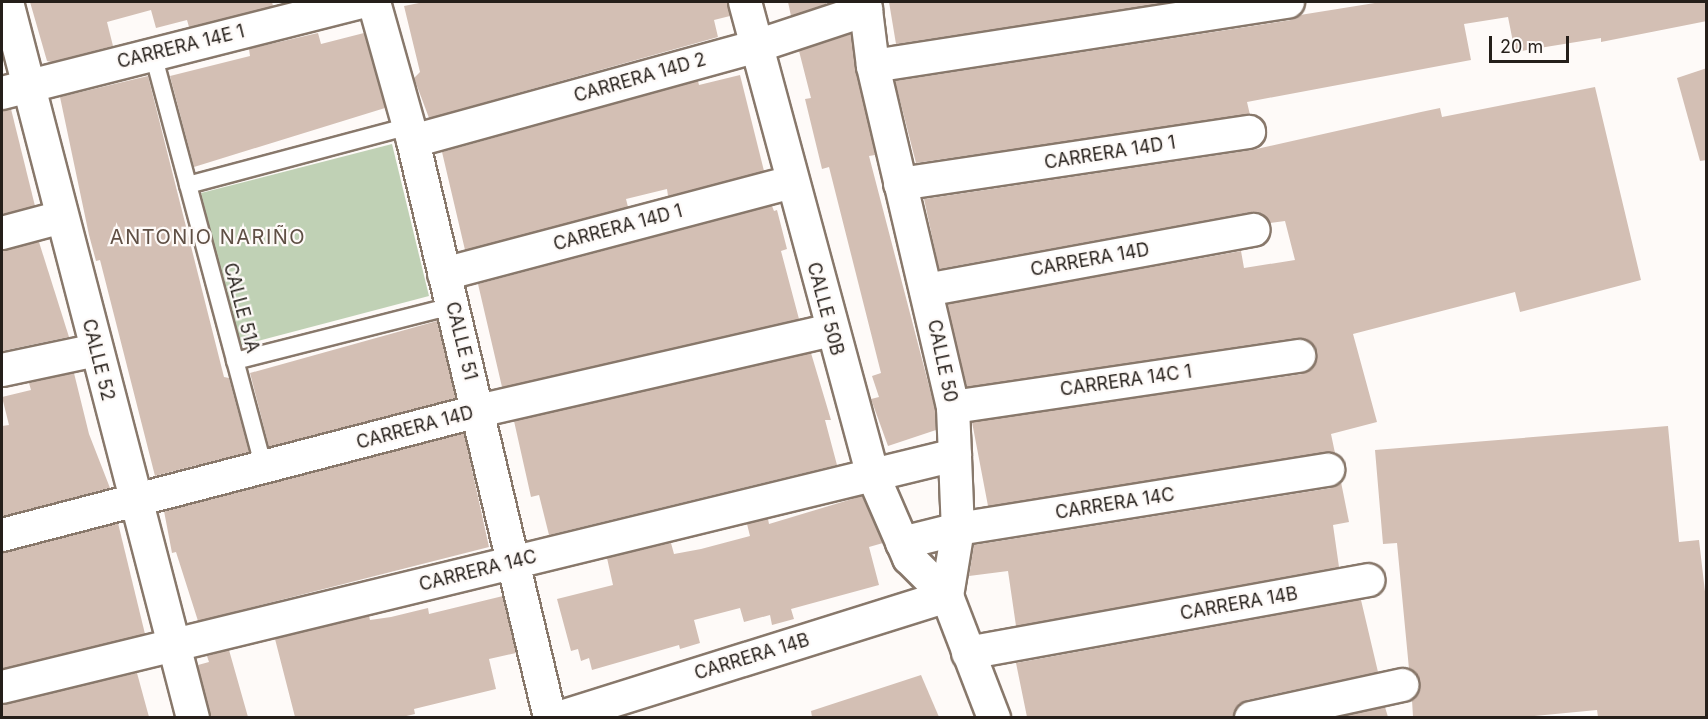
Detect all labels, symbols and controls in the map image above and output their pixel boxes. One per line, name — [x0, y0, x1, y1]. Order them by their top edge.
street label: CARRERA 14E 1 — [115, 21, 247, 73]
scale bar — [1492, 24, 1572, 62]
text: 20 m — [1500, 36, 1543, 57]
street label: CARRERA 14D 2 — [572, 49, 708, 107]
street label: CARRERA 14D 1 — [1043, 132, 1177, 174]
street label: CARRERA 14D 1 — [551, 200, 685, 256]
district label: ANTONIO NARIÑO — [110, 225, 306, 249]
street label: CARRERA 14D — [1029, 239, 1151, 281]
street label: CALLE 50B — [802, 260, 848, 358]
street label: CALLE 51A — [219, 261, 263, 355]
street label: CALLE 51 — [441, 300, 481, 382]
street label: CALLE 52 — [77, 317, 119, 403]
street label: CALLE 50 — [923, 318, 961, 404]
street label: CARRERA 14C 1 — [1059, 361, 1193, 401]
street label: CARRERA 14D — [354, 402, 476, 454]
street label: CARRERA 14C — [1054, 484, 1176, 524]
street label: CARRERA 14C — [417, 546, 539, 596]
street label: CARRERA 14B — [1179, 583, 1299, 625]
street label: CARRERA 14B — [692, 629, 812, 685]

